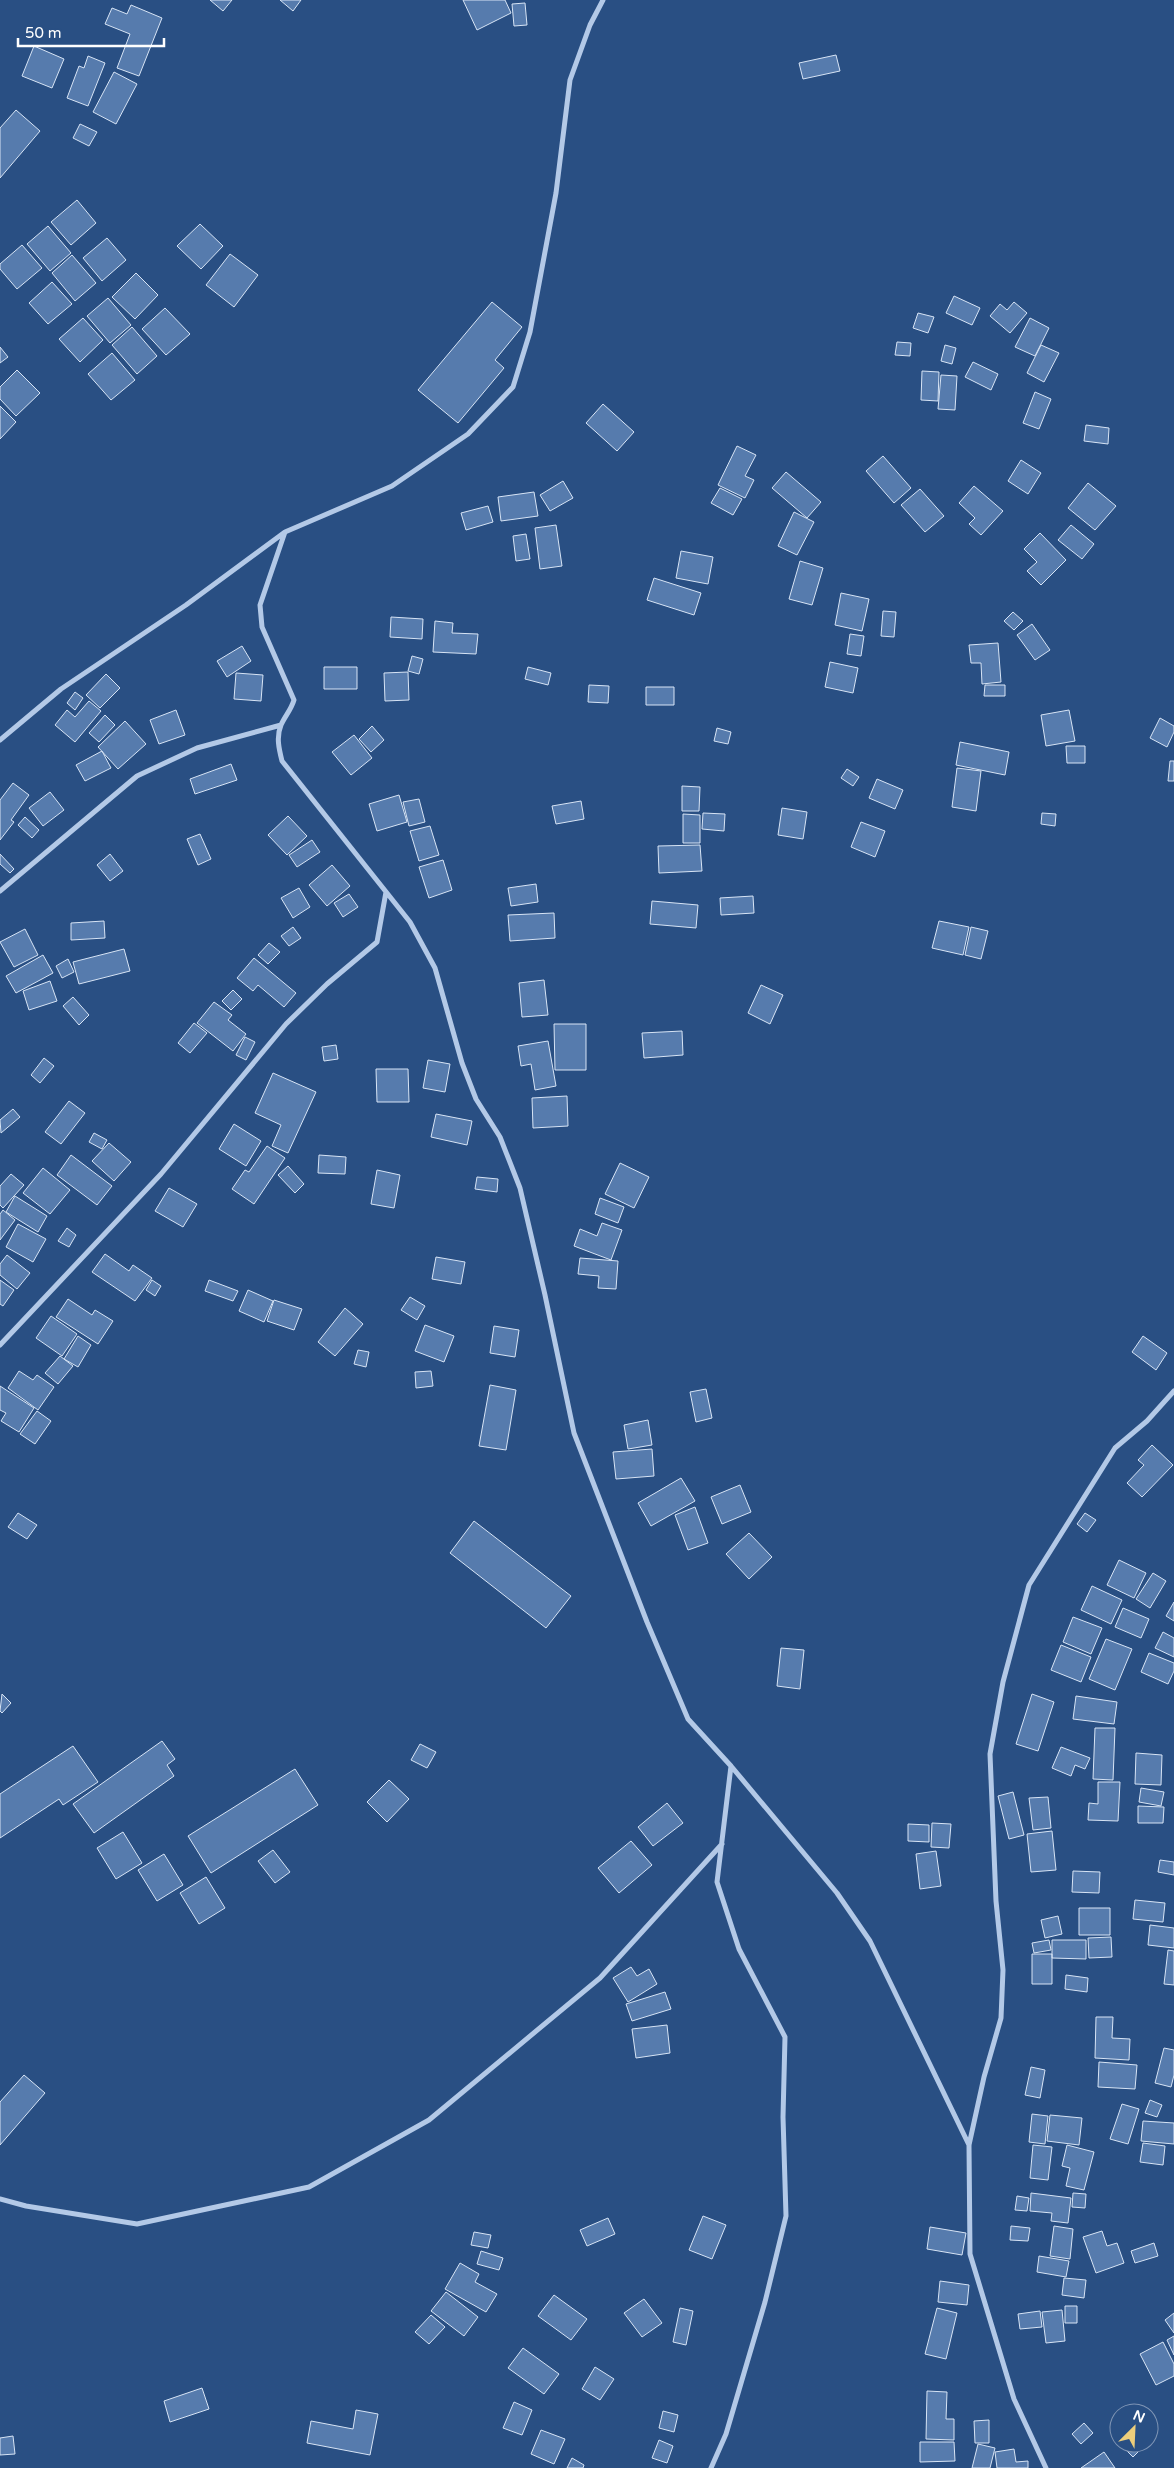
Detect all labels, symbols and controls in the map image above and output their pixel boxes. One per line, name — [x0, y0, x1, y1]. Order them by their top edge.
scale bar — [18, 15, 164, 47]
text: 50 m — [25, 24, 62, 42]
north arrow — [1109, 2403, 1159, 2453]
text: N — [1130, 2407, 1148, 2427]

